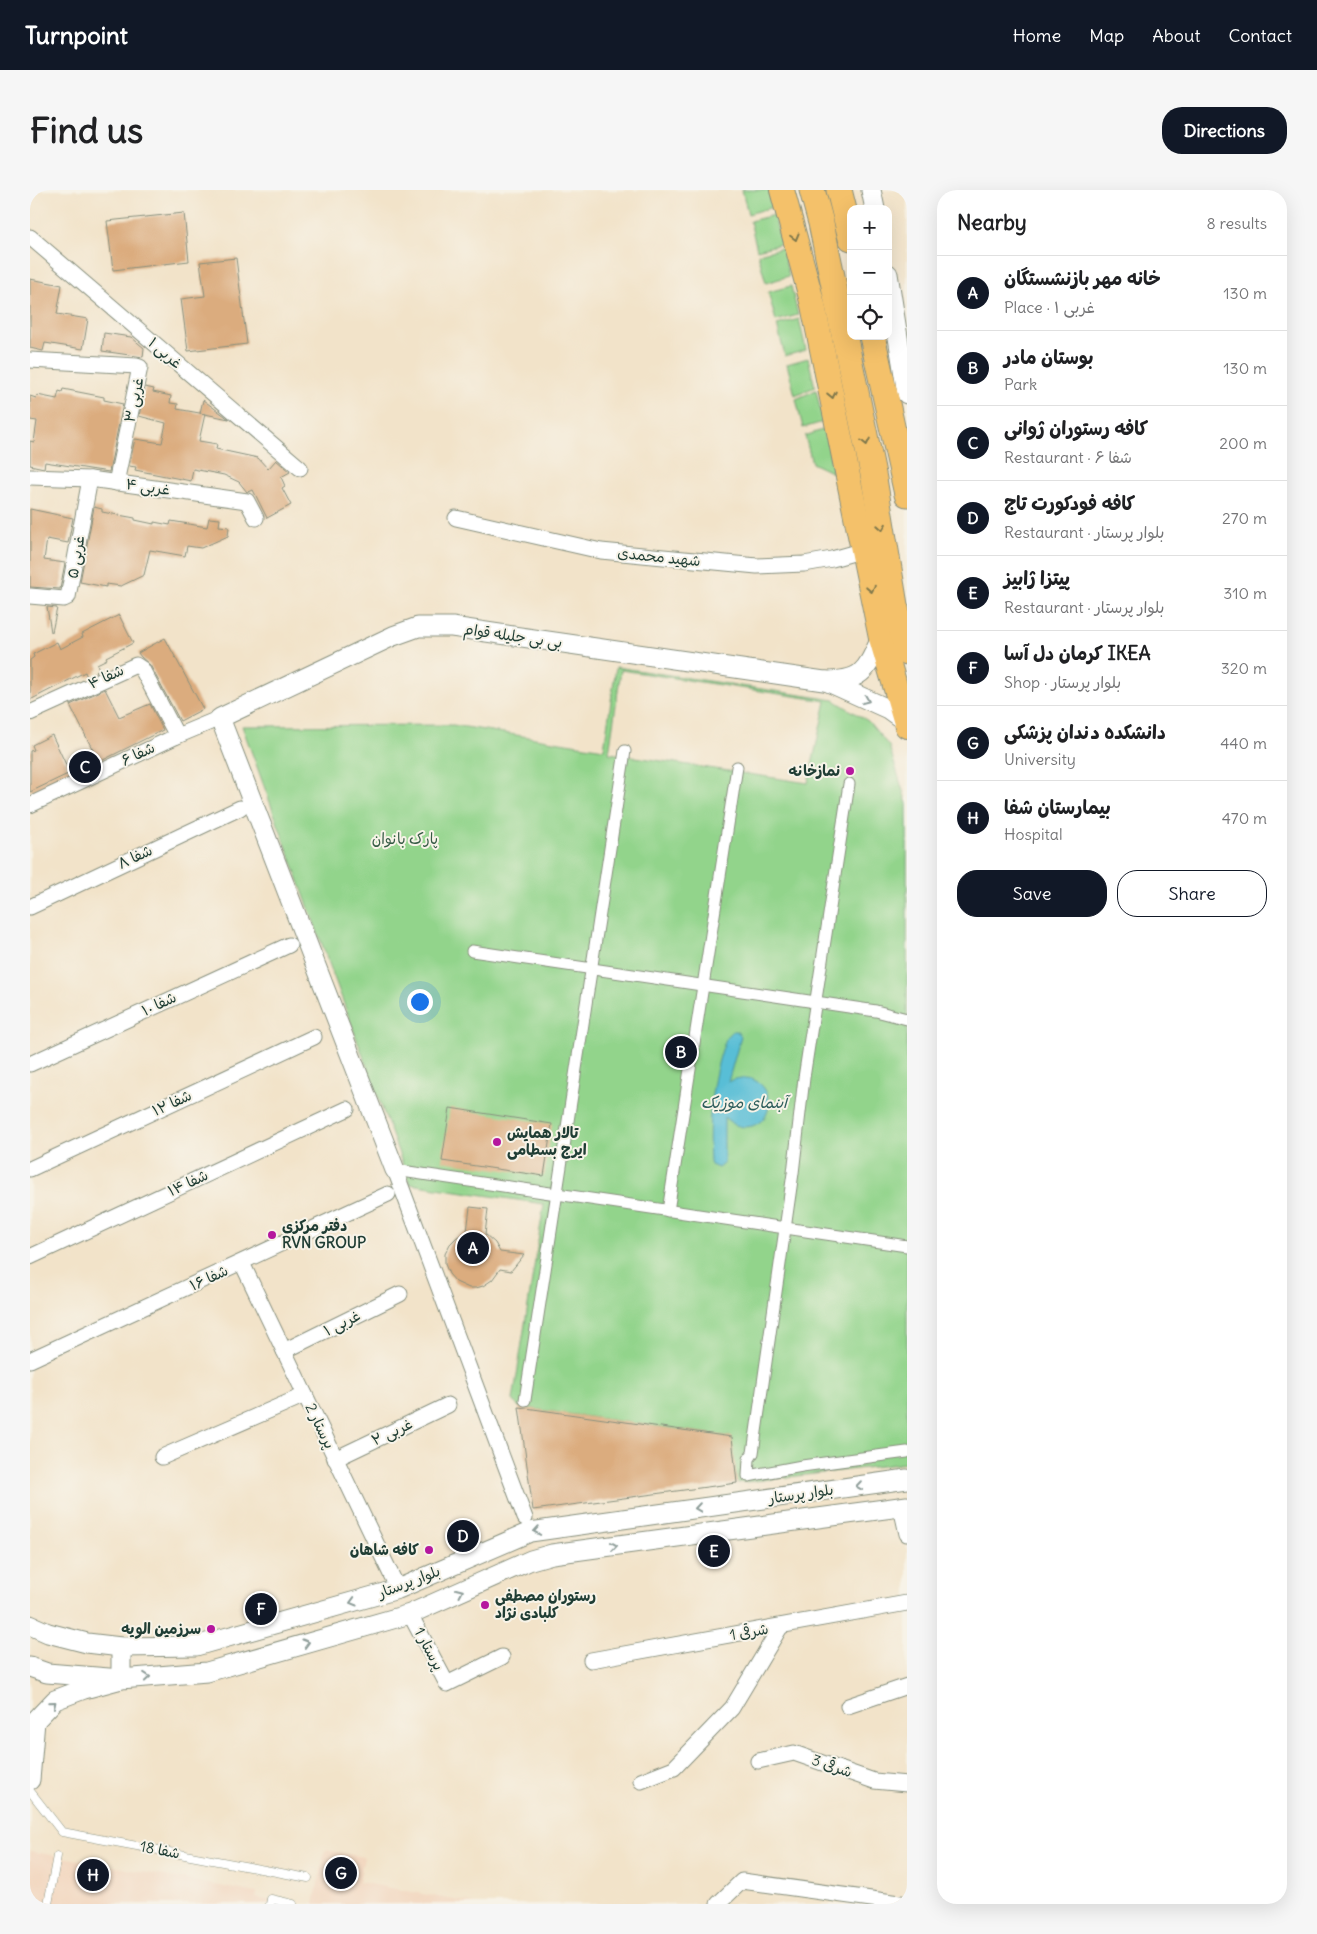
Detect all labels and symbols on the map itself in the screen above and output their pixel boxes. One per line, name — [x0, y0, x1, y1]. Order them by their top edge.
one-way arrow — [789, 232, 799, 241]
street label: غربی ۱ — [144, 333, 186, 373]
street label: غربی ۳ — [120, 376, 148, 424]
one-way arrow — [826, 391, 837, 400]
one-way arrow — [860, 437, 871, 446]
street label: غربی ۴ — [125, 474, 171, 500]
one-way arrow — [876, 522, 886, 531]
street label: غربی ۵ — [62, 534, 90, 580]
street label: شهید محمدی — [617, 543, 702, 570]
one-way arrow — [866, 584, 876, 593]
street label: بی بی جلیله قوام — [462, 619, 564, 655]
street label: شفا ۴ — [85, 660, 127, 693]
one-way arrow — [861, 693, 870, 704]
street label: شفا ۶ — [118, 738, 158, 770]
pin: C — [69, 748, 101, 786]
place label: نمازخانه — [789, 761, 840, 780]
marker: نمازخانه — [844, 765, 856, 777]
park label: پارک بانوان — [372, 829, 438, 849]
street label: شفا ۸ — [114, 840, 155, 873]
street label: شفا ۱۰ — [138, 987, 179, 1020]
your location — [407, 989, 433, 1015]
pin: B — [665, 1033, 697, 1071]
street label: شفا ۱۲ — [149, 1085, 195, 1120]
water label: آبنمای موزیک — [701, 1092, 791, 1113]
place label: تالار همایش ایرج بسطامی — [507, 1123, 587, 1160]
marker: تالار همایش ایرج بسطامی — [491, 1136, 503, 1148]
street label: شفا ۱۴ — [165, 1165, 211, 1200]
place label: دفتر مرکزی RVN GROUP — [282, 1216, 366, 1252]
marker: دفتر مرکزی RVN GROUP — [266, 1229, 278, 1241]
pin: A — [457, 1229, 489, 1267]
street label: شفا ۱۶ — [186, 1260, 231, 1295]
street label: ۱ غربی — [320, 1305, 364, 1341]
street label: پرستار 2 — [300, 1400, 340, 1452]
street label: ۲ غربی — [368, 1414, 416, 1450]
street label: بلوار پرستار — [766, 1480, 835, 1509]
one-way arrow — [854, 1480, 862, 1491]
one-way arrow — [693, 1502, 701, 1513]
pin: D — [447, 1517, 479, 1555]
one-way arrow — [532, 1525, 541, 1535]
pin: E — [698, 1532, 730, 1570]
place label: کافه شاهان — [350, 1540, 419, 1559]
one-way arrow — [610, 1541, 618, 1552]
marker: کافه شاهان — [423, 1544, 435, 1556]
street label: بلوار پرستار — [374, 1561, 443, 1603]
place label: رستوران مصطفی کلبادی نژاد — [495, 1586, 596, 1622]
one-way arrow — [455, 1587, 464, 1598]
pin: F — [245, 1590, 277, 1628]
one-way arrow — [350, 1596, 358, 1606]
marker: رستوران مصطفی کلبادی نژاد — [479, 1599, 491, 1611]
street label: شرقی 1 — [728, 1618, 770, 1644]
place label: سرزمین الویه — [121, 1619, 201, 1639]
marker: سرزمین الویه — [205, 1623, 217, 1635]
street label: پرستار 1 — [409, 1624, 449, 1674]
one-way arrow — [301, 1639, 309, 1649]
one-way arrow — [144, 1671, 152, 1682]
one-way arrow — [47, 1701, 56, 1710]
street label: شرقی 3 — [809, 1749, 855, 1781]
street label: شفا 18 — [138, 1836, 182, 1863]
pin: G — [325, 1854, 357, 1892]
pin: H — [77, 1856, 109, 1894]

